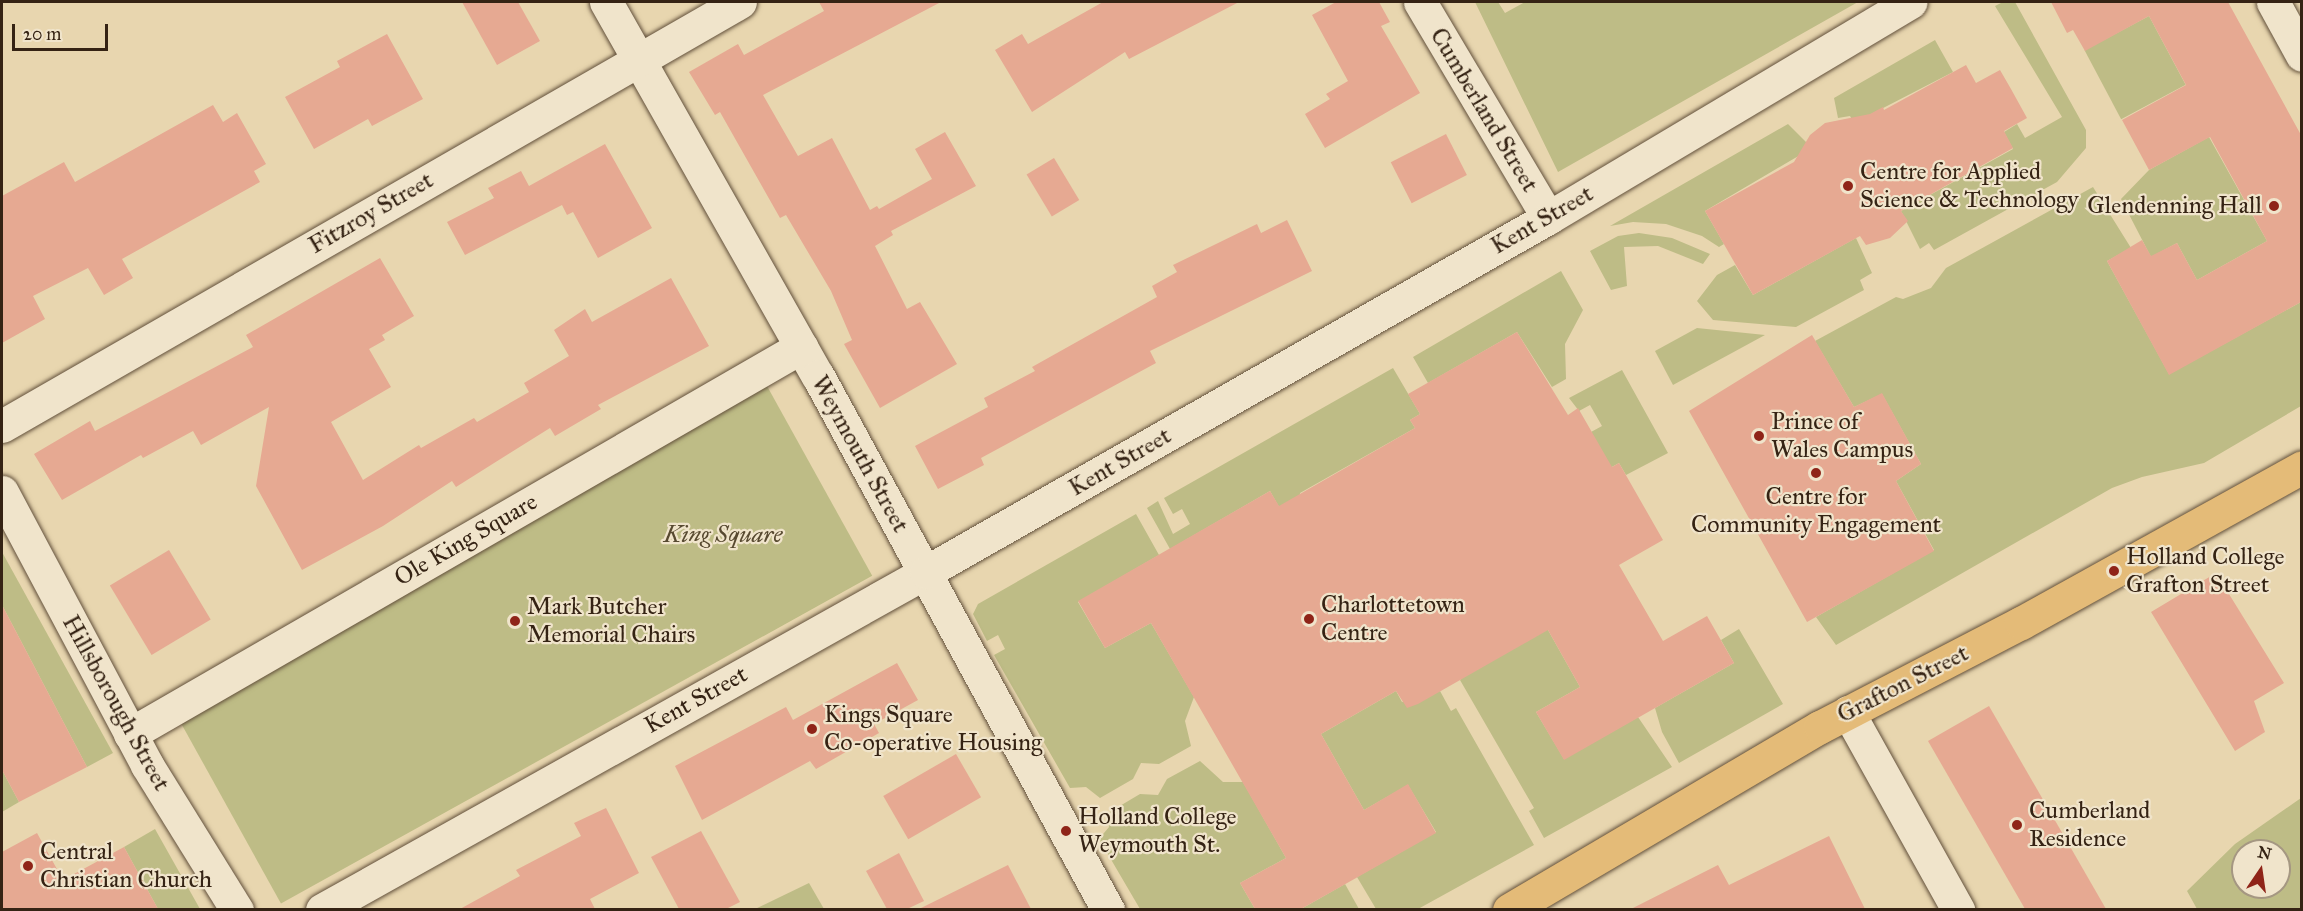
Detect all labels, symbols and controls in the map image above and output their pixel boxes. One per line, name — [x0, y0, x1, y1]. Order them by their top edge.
scale bar — [15, 12, 111, 50]
text: 20 m — [23, 23, 61, 45]
street label: Cumberland Street — [1424, 23, 1544, 197]
place label: Centre for Applied Science & Technology — [1860, 158, 2078, 214]
street label: Fitzroy Street — [304, 166, 438, 260]
street label: Kent Street — [1486, 179, 1598, 261]
marker: Centre for Applied Science & Technology — [1841, 179, 1855, 193]
place label: Glendenning Hall — [2087, 192, 2262, 220]
marker: Glendenning Hall — [2267, 199, 2281, 213]
street label: Weymouth Street — [805, 371, 915, 537]
place label: Prince of Wales Campus — [1771, 408, 1913, 464]
street label: Kent Street — [1064, 421, 1176, 503]
marker: Prince of Wales Campus — [1752, 429, 1766, 443]
marker: Centre for Community Engagement — [1809, 466, 1823, 480]
place label: Centre for Community Engagement — [1691, 483, 1941, 539]
street label: Ole King Square — [390, 488, 542, 592]
park label: King Square — [664, 521, 782, 549]
place label: Holland College Grafton Street — [2126, 543, 2285, 599]
marker: Holland College Grafton Street — [2107, 564, 2121, 578]
place label: Charlottetown Centre — [1321, 591, 1465, 647]
place label: Mark Butcher Memorial Chairs — [527, 593, 695, 649]
street label: Hillsborough Street — [56, 610, 176, 796]
marker: Charlottetown Centre — [1302, 612, 1316, 626]
marker: Mark Butcher Memorial Chairs — [508, 614, 522, 628]
street label: Grafton Street — [1833, 639, 1973, 729]
street label: Kent Street — [640, 660, 752, 740]
place label: Kings Square Co-operative Housing — [824, 701, 1042, 757]
marker: Kings Square Co-operative Housing — [805, 722, 819, 736]
place label: Cumberland Residence — [2029, 797, 2150, 853]
place label: Holland College Weymouth St. — [1078, 803, 1237, 859]
marker: Cumberland Residence — [2010, 818, 2024, 832]
marker: Holland College Weymouth St. — [1059, 824, 1073, 838]
place label: Central Christian Church — [40, 838, 212, 894]
north arrow — [2231, 839, 2291, 899]
text: N — [2256, 842, 2273, 864]
marker: Central Christian Church — [21, 859, 35, 873]

